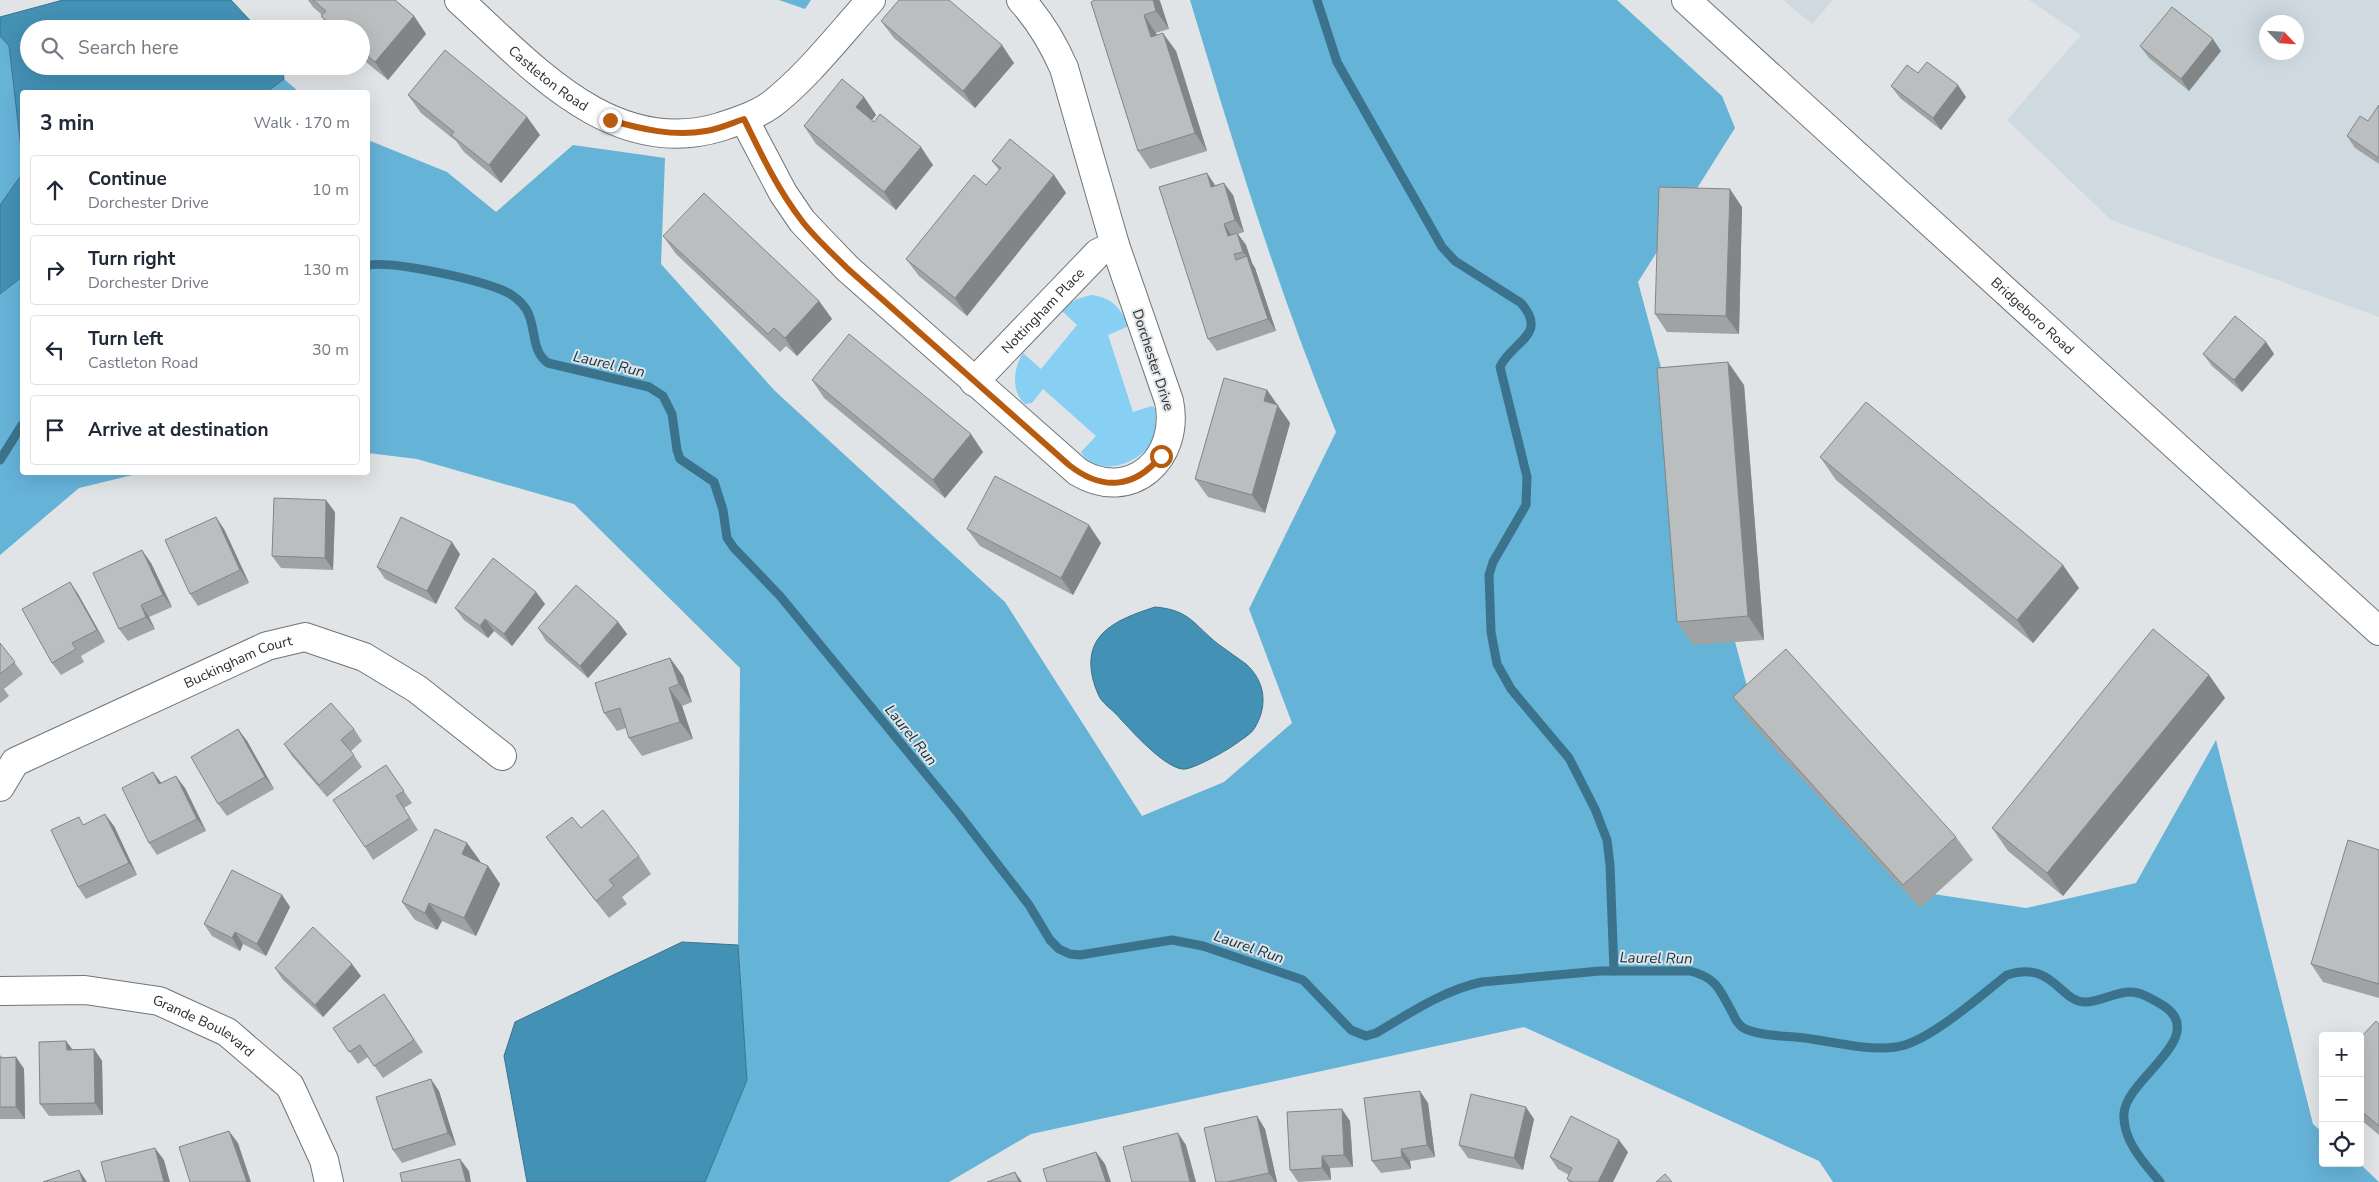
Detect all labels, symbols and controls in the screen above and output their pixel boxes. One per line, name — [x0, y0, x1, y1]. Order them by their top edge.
north arrow — [2259, 15, 2304, 60]
search box — [20, 20, 370, 75]
icon: search — [38, 34, 66, 62]
text: Search here — [78, 35, 179, 61]
street label: Castleton Road — [504, 41, 592, 115]
text: 3 min — [40, 109, 94, 137]
route end — [599, 109, 622, 132]
text: Walk · 170 m — [254, 112, 350, 134]
text: Continue — [88, 166, 167, 192]
icon: ahead — [41, 176, 69, 204]
text: 10 m — [312, 179, 349, 201]
text: Dorchester Drive — [88, 192, 209, 214]
text: Turn right — [88, 246, 175, 272]
icon: right — [41, 256, 69, 284]
text: 130 m — [302, 259, 349, 281]
street label: Nottingham Place — [997, 264, 1088, 358]
text: Dorchester Drive — [88, 272, 209, 294]
street label: Bridgeboro Road — [1987, 273, 2079, 359]
street label: Dorchester Drive — [1128, 307, 1178, 413]
text: Turn left — [88, 326, 163, 352]
icon: left — [41, 336, 69, 364]
text: 30 m — [312, 339, 349, 361]
water label: Laurel Run — [571, 346, 647, 382]
text: Castleton Road — [88, 352, 198, 374]
icon: arrive — [41, 416, 69, 444]
text: Arrive at destination — [88, 417, 269, 443]
route start — [1150, 445, 1173, 468]
street label: Buckingham Court — [181, 631, 294, 693]
water label: Laurel Run — [880, 700, 942, 770]
water label: Laurel Run — [1211, 926, 1287, 968]
water label: Laurel Run — [1619, 947, 1693, 969]
street label: Grande Boulevard — [152, 991, 259, 1061]
map controls — [2319, 1032, 2364, 1167]
button: + — [2319, 1032, 2364, 1077]
button: − — [2319, 1077, 2364, 1122]
button: locate — [2319, 1122, 2364, 1167]

